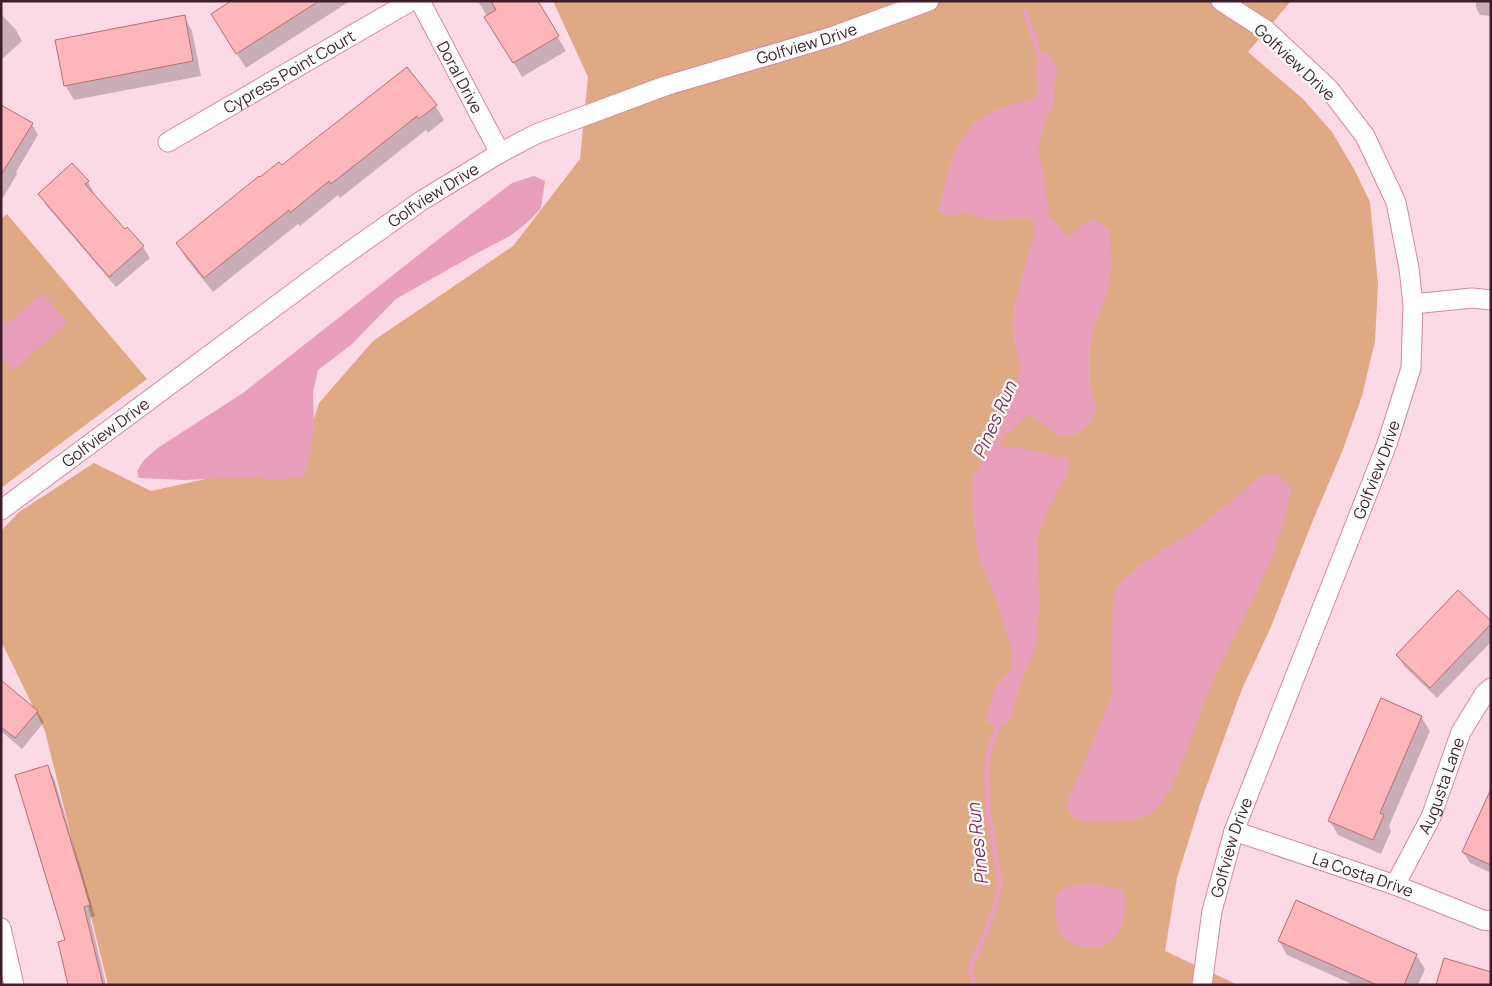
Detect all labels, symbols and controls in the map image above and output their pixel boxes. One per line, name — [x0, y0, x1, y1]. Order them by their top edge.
street label: Golfview Drive — [754, 18, 860, 69]
street label: Golfview Drive — [1249, 19, 1341, 105]
street label: Cypress Point Court — [219, 25, 359, 119]
street label: Doral Drive — [432, 37, 488, 117]
street label: Golfview Drive — [383, 158, 483, 232]
water label: Pines Run — [966, 376, 1022, 462]
street label: Golfview Drive — [57, 393, 154, 472]
street label: Golfview Drive — [1347, 418, 1405, 522]
street label: Augusta Lane — [1413, 734, 1469, 838]
street label: Golfview Drive — [1205, 794, 1257, 900]
water label: Pines Run — [961, 801, 993, 886]
street label: La Costa Drive — [1309, 847, 1417, 902]

